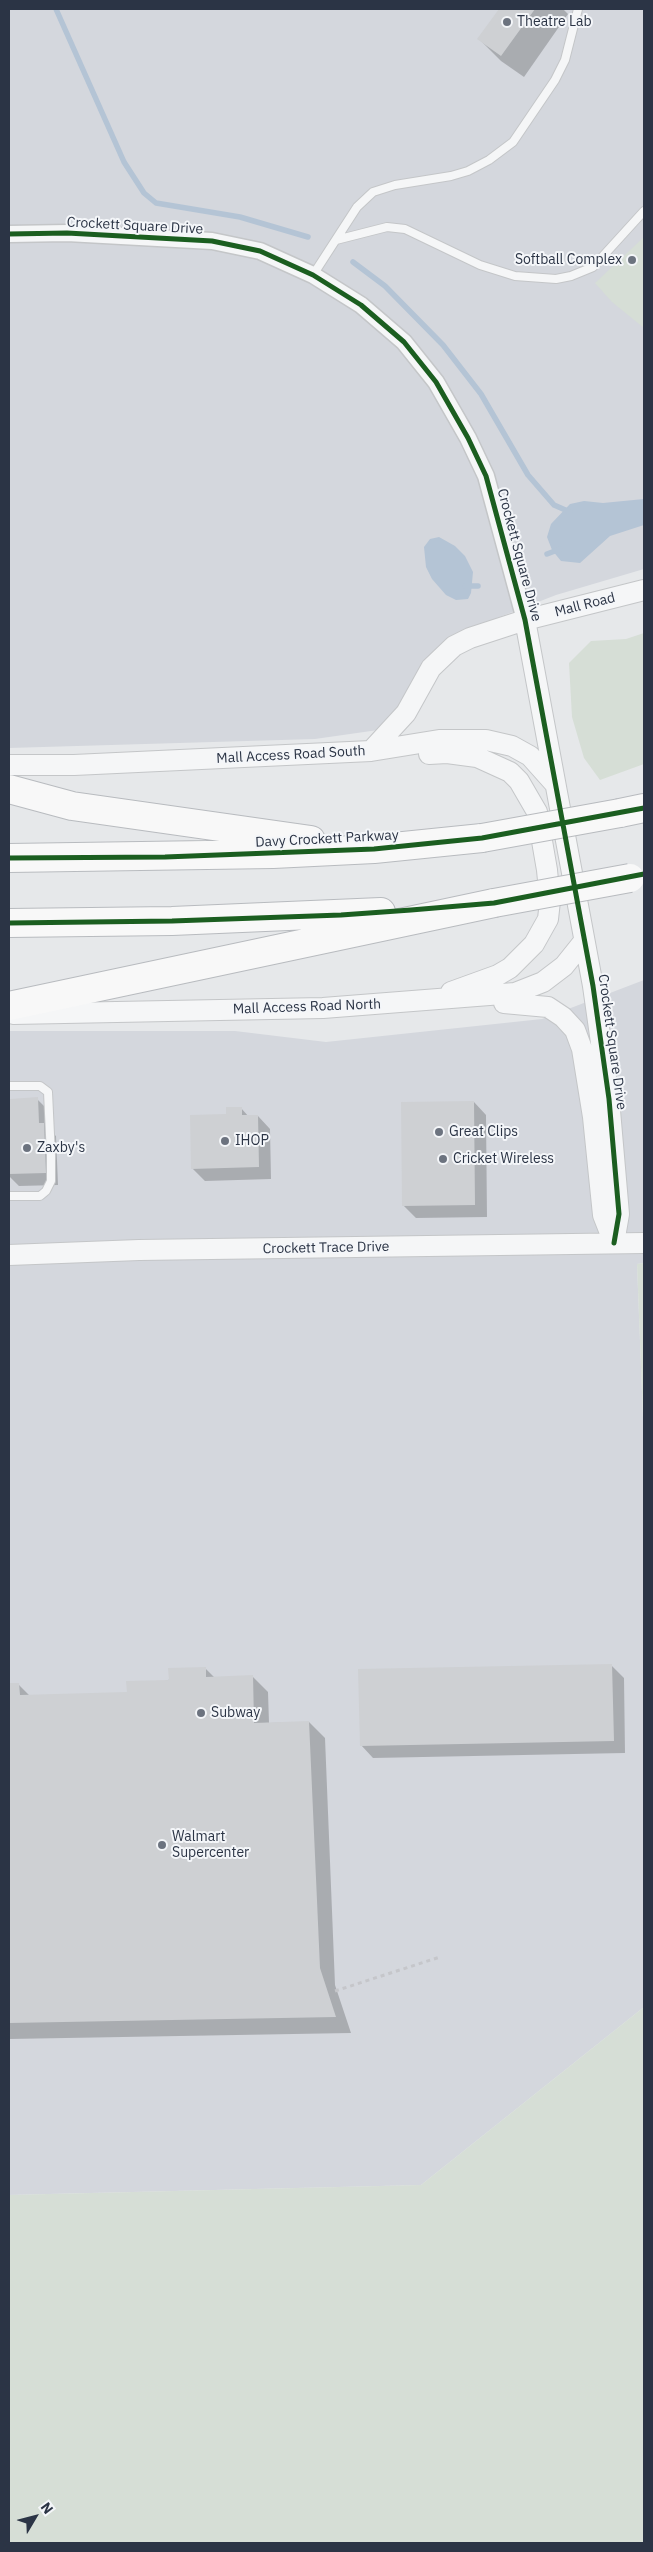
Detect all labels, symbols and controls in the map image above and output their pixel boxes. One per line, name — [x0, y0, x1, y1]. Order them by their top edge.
place label: Theatre Lab — [517, 14, 592, 30]
marker: Theatre Lab — [501, 16, 513, 28]
street label: Crockett Square Drive — [66, 214, 204, 238]
place label: Softball Complex — [515, 252, 622, 268]
marker: Softball Complex — [626, 254, 638, 266]
street label: Crockett Square Drive — [493, 487, 545, 623]
street label: Mall Road — [553, 589, 617, 621]
street label: Mall Access Road South — [216, 743, 366, 767]
street label: Davy Crockett Parkway — [255, 827, 399, 851]
street label: Crockett Square Drive — [594, 973, 630, 1111]
street label: Mall Access Road North — [233, 996, 381, 1018]
place label: Great Clips — [449, 1124, 518, 1140]
marker: Great Clips — [433, 1126, 445, 1138]
place label: IHOP — [235, 1133, 269, 1149]
marker: IHOP — [219, 1135, 231, 1147]
place label: Zaxby's — [37, 1140, 85, 1156]
marker: Zaxby's — [21, 1142, 33, 1154]
place label: Cricket Wireless — [453, 1151, 554, 1167]
marker: Cricket Wireless — [437, 1153, 449, 1165]
street label: Crockett Trace Drive — [262, 1238, 390, 1258]
place label: Subway — [211, 1705, 260, 1721]
marker: Subway — [195, 1707, 207, 1719]
place label: Walmart Supercenter — [172, 1829, 249, 1861]
marker: Walmart Supercenter — [156, 1839, 168, 1851]
north arrow — [10, 2492, 60, 2542]
text: N — [37, 2499, 57, 2517]

